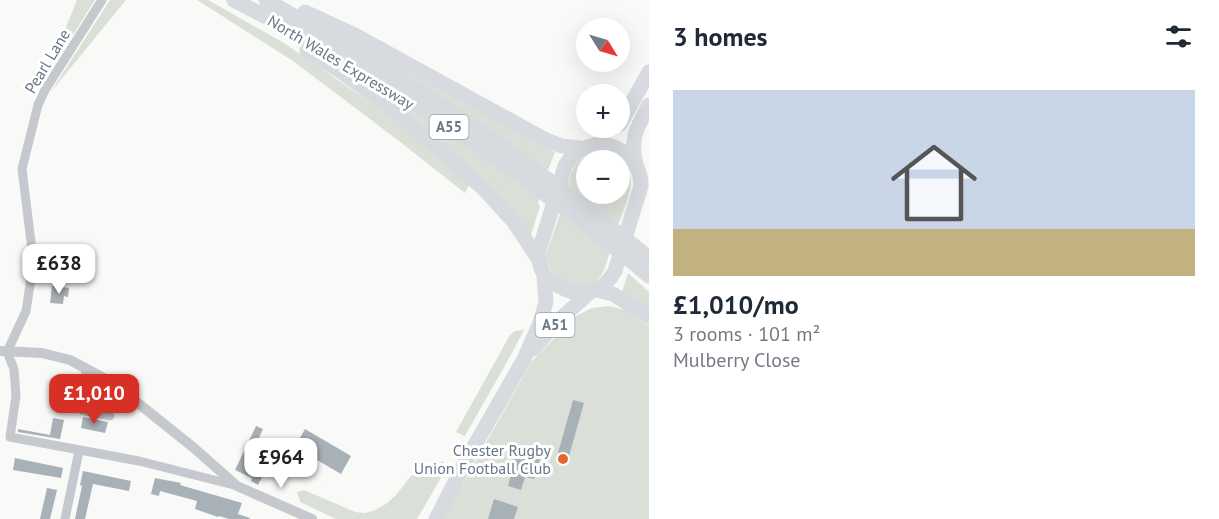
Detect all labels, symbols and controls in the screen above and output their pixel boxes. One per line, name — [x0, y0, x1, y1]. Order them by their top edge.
street label: North Wales Expressway — [264, 10, 418, 114]
north arrow — [576, 18, 630, 72]
map controls — [576, 18, 630, 204]
text: 3 homes — [673, 20, 768, 53]
icon: filters — [1162, 20, 1195, 53]
street label: Pearl Lane — [20, 25, 74, 97]
button: + — [576, 84, 630, 138]
road number: A55 — [430, 115, 468, 139]
icon: home — [880, 129, 988, 237]
button: − — [576, 150, 630, 204]
pin: £638 — [23, 244, 95, 295]
text: £638 — [36, 250, 82, 276]
text: £1,010/mo — [673, 288, 799, 321]
road number: A51 — [536, 313, 574, 337]
text: 3 rooms · 101 m² — [673, 321, 820, 347]
text: Mulberry Close — [673, 347, 801, 373]
pin: £1,010 — [45, 374, 143, 425]
text: £1,010 — [63, 380, 125, 406]
pin: £964 — [245, 438, 317, 489]
place label: Chester Rugby Union Football Club — [414, 440, 552, 478]
text: £964 — [258, 444, 304, 470]
marker: Chester Rugby Union Football Club — [556, 452, 570, 466]

